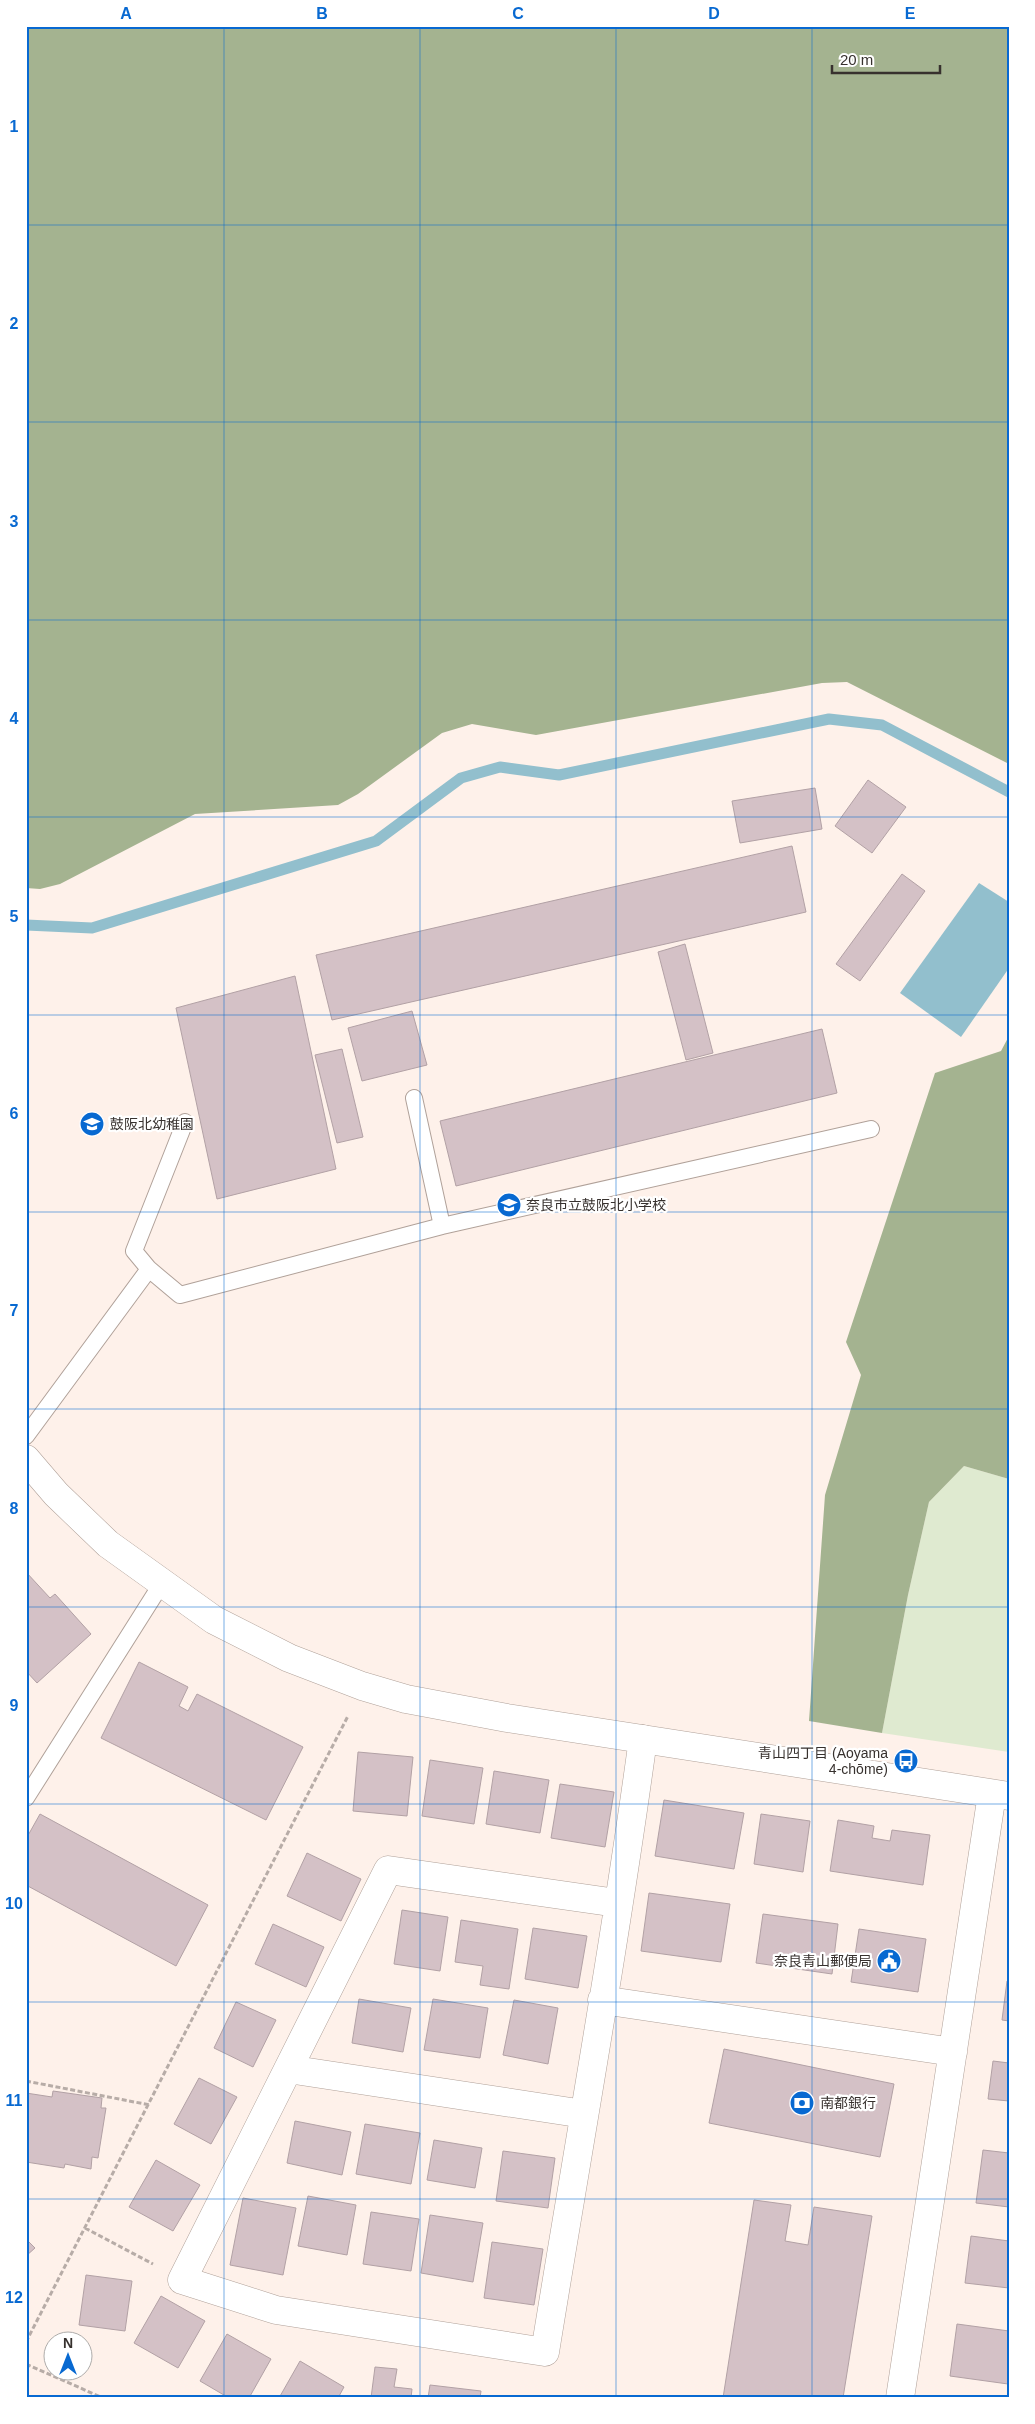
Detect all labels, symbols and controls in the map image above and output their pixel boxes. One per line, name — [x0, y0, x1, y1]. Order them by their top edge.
text: A — [120, 5, 132, 22]
text: B — [316, 5, 328, 22]
text: C — [512, 5, 524, 22]
text: D — [708, 5, 720, 22]
text: E — [905, 5, 916, 22]
scale bar — [832, 42, 940, 74]
text: 20 m — [840, 51, 873, 68]
text: 1 — [10, 118, 19, 135]
text: 2 — [10, 315, 19, 332]
text: 3 — [10, 513, 19, 530]
text: 4 — [10, 710, 19, 727]
text: 5 — [10, 908, 19, 925]
text: 6 — [10, 1105, 19, 1122]
school or university icon: 鼓阪北幼稚園 — [79, 1111, 105, 1137]
place label: 鼓阪北幼稚園 — [110, 1116, 194, 1132]
school or university icon: 奈良市立鼓阪北小学校 — [496, 1192, 522, 1218]
place label: 奈良市立鼓阪北小学校 — [526, 1197, 666, 1213]
text: 7 — [10, 1302, 19, 1319]
text: 8 — [10, 1500, 19, 1517]
text: 9 — [10, 1697, 19, 1714]
place label: 青山四丁目 (Aoyama 4-chōme) — [758, 1745, 888, 1777]
bus stop icon: 青山四丁目 (Aoyama 4-chōme) — [893, 1748, 919, 1774]
text: 10 — [5, 1895, 23, 1912]
public building icon: 奈良青山郵便局 — [876, 1948, 902, 1974]
place label: 奈良青山郵便局 — [774, 1953, 872, 1969]
bank icon: 南都銀行 — [789, 2090, 815, 2116]
text: 11 — [6, 2092, 23, 2109]
place label: 南都銀行 — [820, 2095, 876, 2111]
text: 12 — [5, 2289, 23, 2306]
north arrow — [42, 2332, 92, 2382]
text: N — [63, 2335, 73, 2351]

